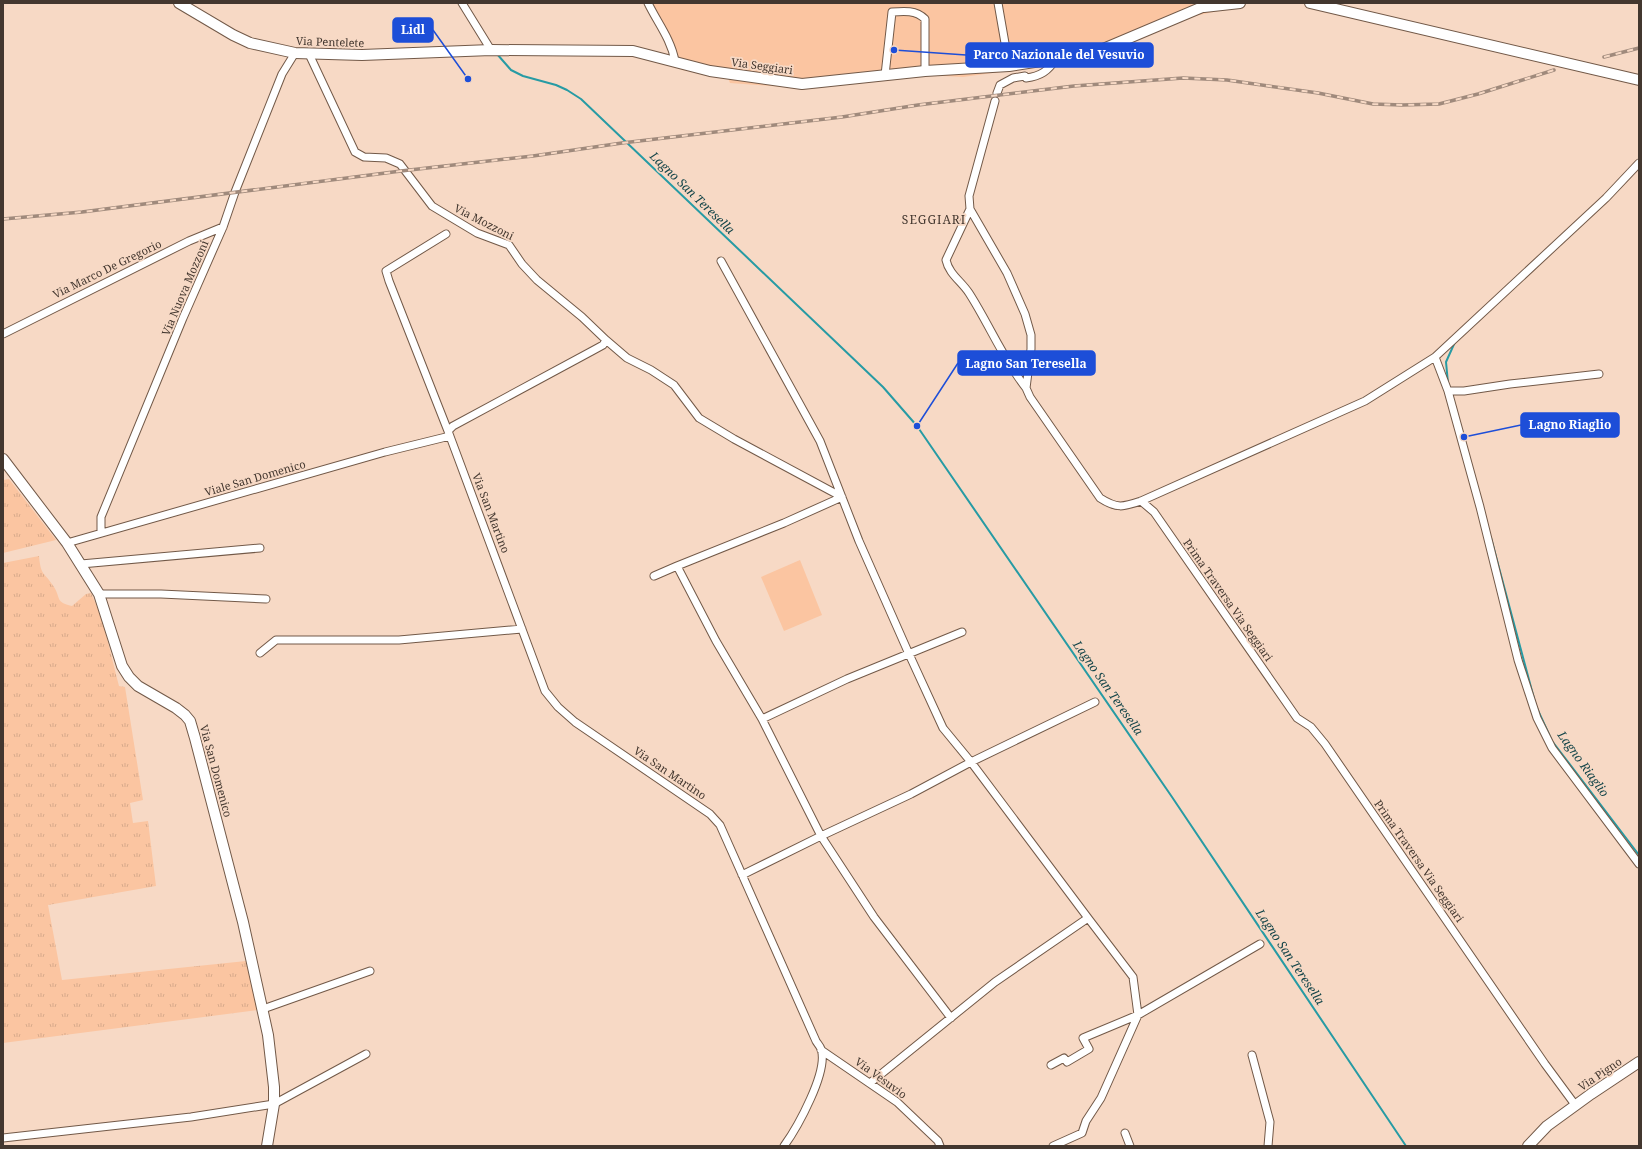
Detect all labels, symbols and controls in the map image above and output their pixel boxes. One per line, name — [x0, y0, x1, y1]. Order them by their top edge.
callout: Lidl — [393, 18, 433, 42]
text: Lidl — [401, 21, 426, 38]
street label: Via Pentelete — [296, 33, 365, 50]
callout: Parco Nazionale del Vesuvio — [966, 43, 1153, 67]
text: Parco Nazionale del Vesuvio — [973, 46, 1145, 63]
street label: Via Seggiari — [730, 54, 794, 77]
water label: Lagno San Teresella — [645, 147, 739, 238]
street label: Via Mozzoni — [452, 200, 517, 243]
district label: SEGGIARI — [902, 211, 966, 228]
street label: Via Marco De Gregorio — [50, 236, 164, 301]
street label: Via Nuova Mozzoni — [158, 237, 212, 338]
callout: Lagno San Teresella — [958, 351, 1095, 375]
text: Lagno San Teresella — [965, 355, 1087, 372]
callout: Lagno Riaglio — [1521, 413, 1619, 437]
text: Lagno Riaglio — [1529, 416, 1611, 433]
street label: Viale San Domenico — [203, 456, 307, 499]
street label: Via San Martino — [469, 471, 514, 555]
street label: Prima Traversa Via Seggiari — [1180, 536, 1277, 664]
water label: Lagno San Teresella — [1069, 636, 1148, 739]
street label: Via San Domenico — [197, 723, 236, 819]
water label: Lagno Riaglio — [1553, 726, 1613, 800]
street label: Via San Martino — [631, 743, 710, 802]
street label: Prima Traversa Via Seggiari — [1371, 797, 1468, 925]
water label: Lagno San Teresella — [1251, 905, 1329, 1008]
street label: Via Vesuvio — [852, 1054, 910, 1102]
street label: Via Pigno — [1575, 1054, 1624, 1094]

